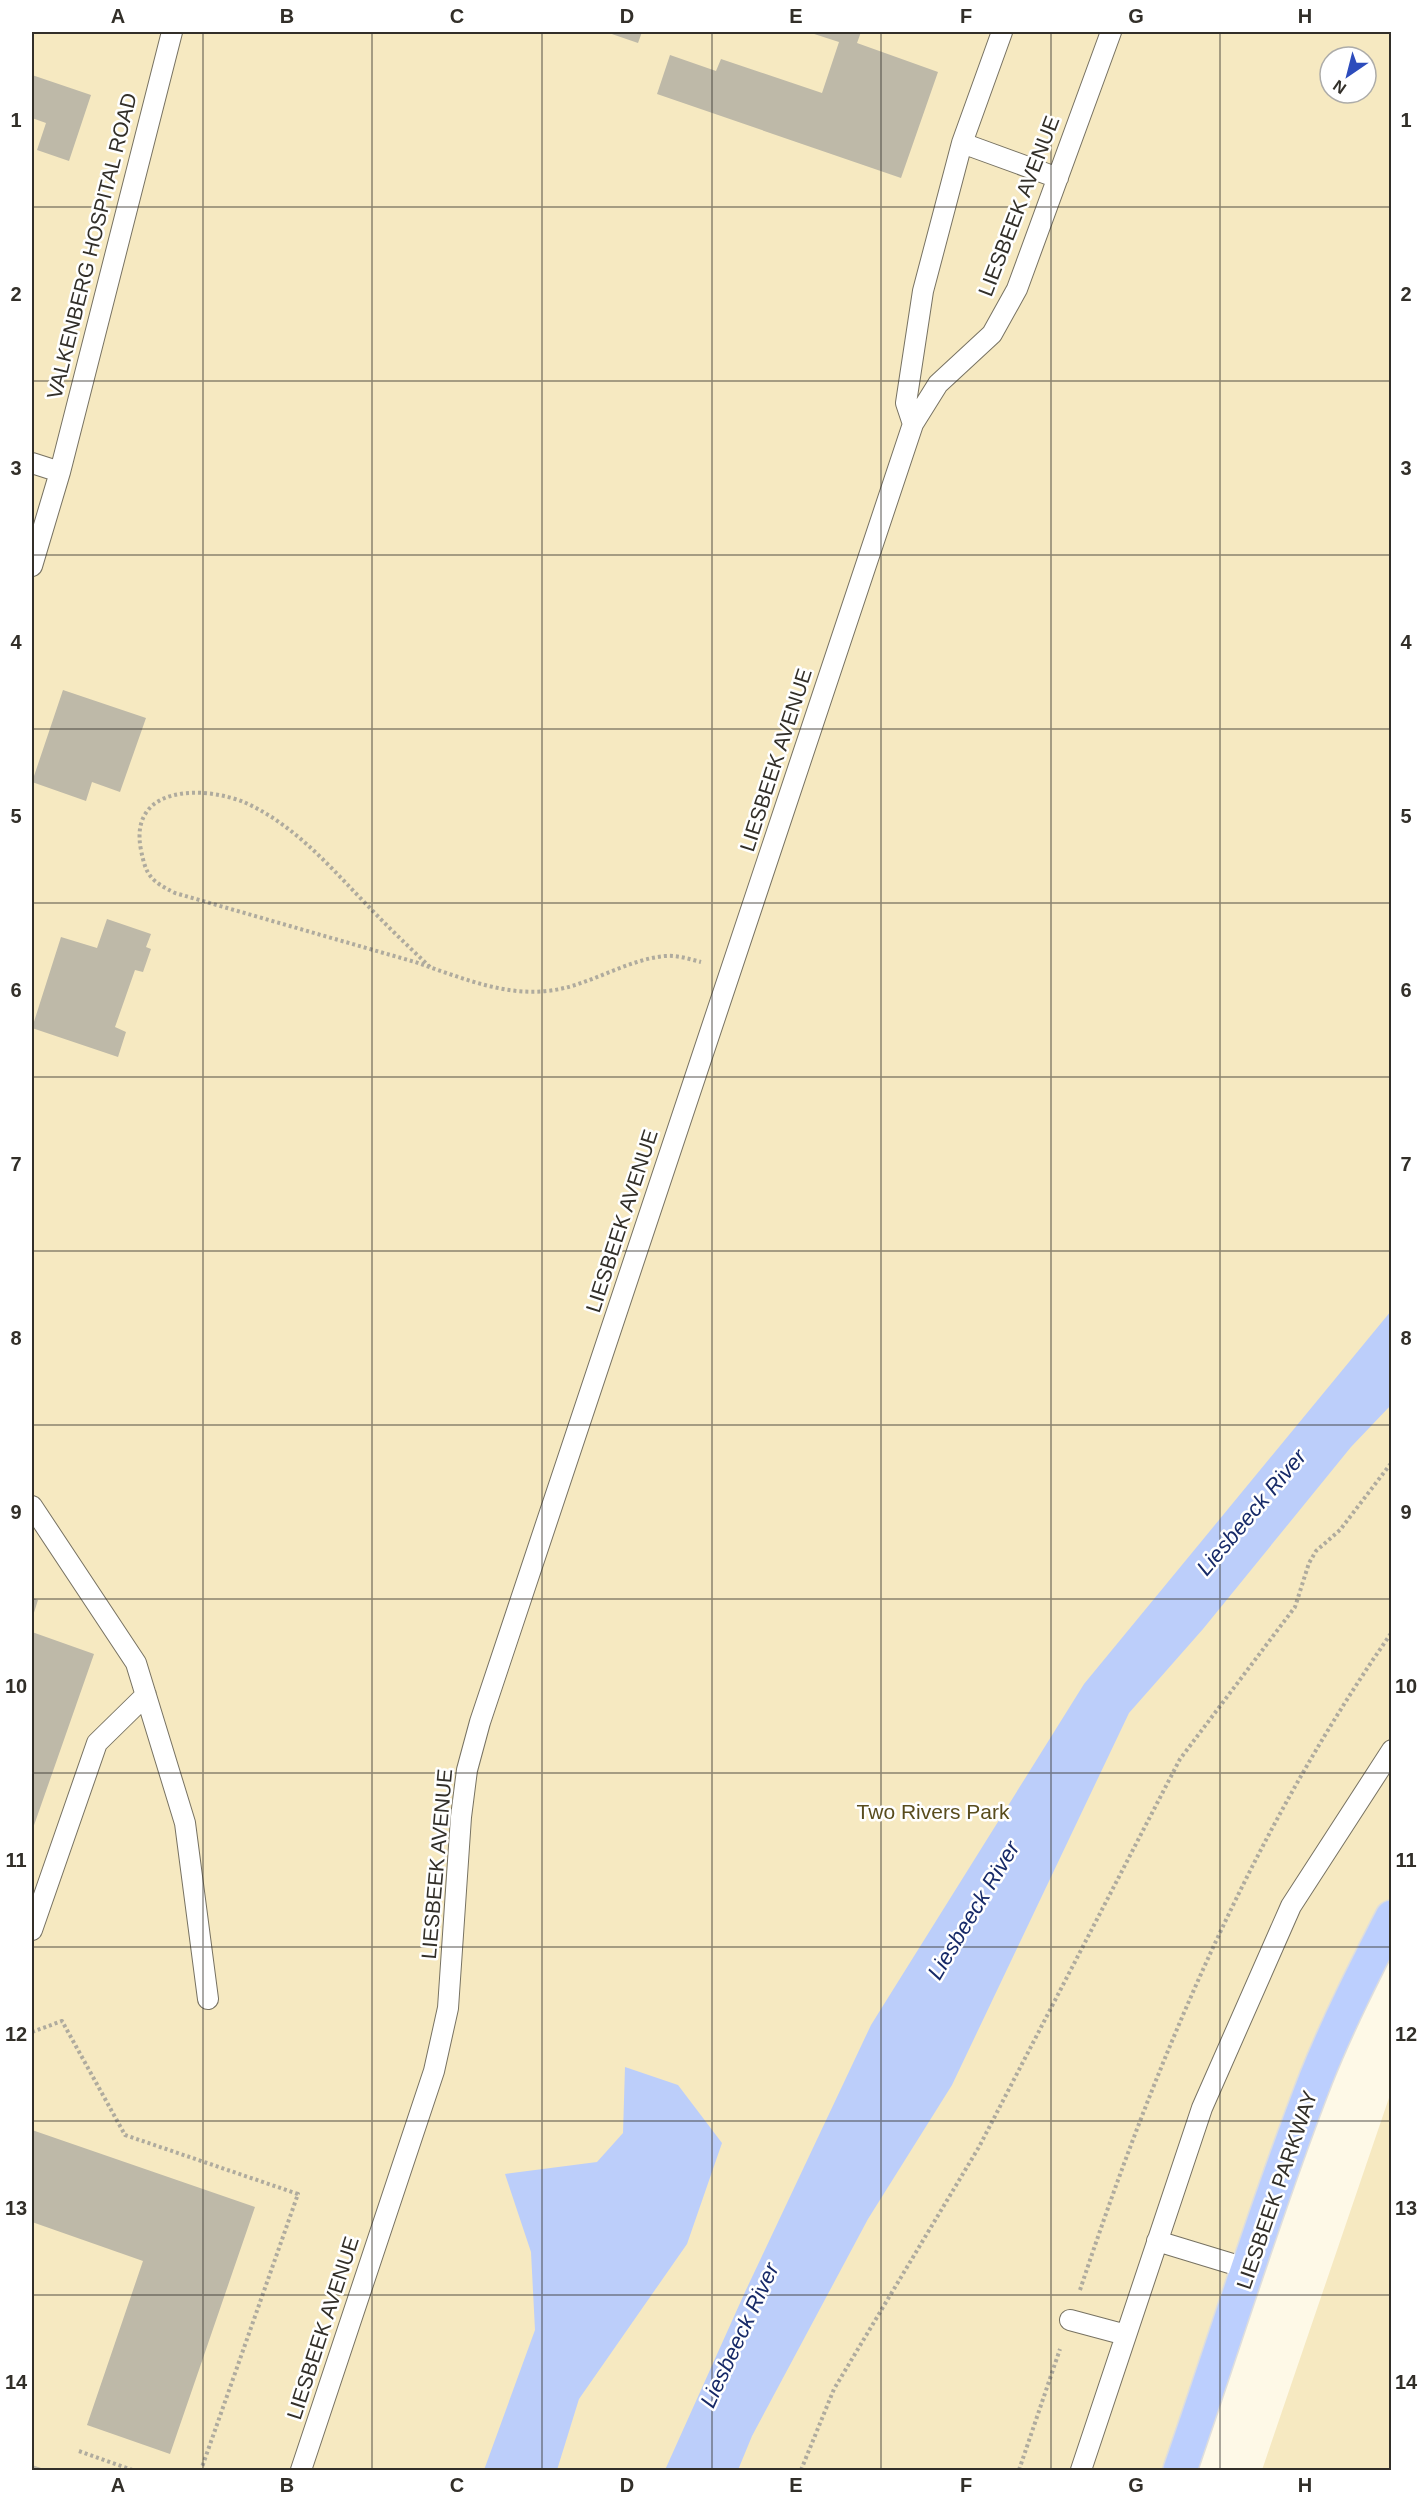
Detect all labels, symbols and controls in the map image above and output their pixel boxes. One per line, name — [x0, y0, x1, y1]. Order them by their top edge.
text: A — [111, 5, 125, 27]
text: B — [280, 5, 294, 27]
text: C — [450, 5, 464, 27]
text: D — [620, 5, 634, 27]
text: E — [789, 5, 803, 27]
text: F — [960, 5, 972, 27]
text: G — [1128, 5, 1144, 27]
text: H — [1298, 5, 1312, 27]
north arrow — [1318, 45, 1378, 105]
text: N — [1330, 77, 1349, 97]
street label: VALKENBERG HOSPITAL ROAD — [42, 90, 141, 401]
text: 1 — [10, 109, 22, 131]
text: 1 — [1400, 109, 1412, 131]
street label: LIESBEEK AVENUE — [974, 113, 1063, 299]
text: 2 — [10, 283, 22, 305]
text: 2 — [1400, 283, 1412, 305]
text: 3 — [10, 457, 22, 479]
text: 3 — [1400, 457, 1412, 479]
text: 4 — [10, 631, 22, 653]
text: 4 — [1400, 631, 1412, 653]
street label: LIESBEEK AVENUE — [735, 665, 816, 854]
text: 5 — [10, 805, 22, 827]
text: 5 — [1400, 805, 1412, 827]
text: 6 — [10, 979, 22, 1001]
text: 6 — [1400, 979, 1412, 1001]
street label: LIESBEEK AVENUE — [581, 1126, 662, 1315]
text: 7 — [10, 1153, 22, 1175]
text: 7 — [1400, 1153, 1412, 1175]
text: 8 — [10, 1327, 22, 1349]
text: 8 — [1400, 1327, 1412, 1349]
water label: Liesbeeck River — [1192, 1443, 1312, 1580]
text: 9 — [10, 1501, 22, 1523]
text: 9 — [1400, 1501, 1412, 1523]
text: 10 — [5, 1675, 27, 1697]
text: 10 — [1395, 1675, 1417, 1697]
street label: LIESBEEK AVENUE — [417, 1768, 456, 1960]
park label: Two Rivers Park — [857, 1800, 1010, 1823]
water label: Liesbeeck River — [922, 1835, 1025, 1984]
text: 11 — [5, 1849, 27, 1871]
text: 11 — [1395, 1849, 1417, 1871]
text: 12 — [5, 2023, 27, 2045]
text: 12 — [1395, 2023, 1417, 2045]
street label: LIESBEEK PARKWAY — [1232, 2088, 1321, 2292]
text: 13 — [5, 2197, 27, 2219]
text: 13 — [1395, 2197, 1417, 2219]
street label: LIESBEEK AVENUE — [282, 2233, 363, 2422]
water label: Liesbeeck River — [695, 2257, 785, 2411]
text: 14 — [5, 2371, 28, 2393]
text: 14 — [1395, 2371, 1418, 2393]
text: A — [111, 2474, 125, 2496]
text: B — [280, 2474, 294, 2496]
text: C — [450, 2474, 464, 2496]
text: D — [620, 2474, 634, 2496]
text: E — [789, 2474, 803, 2496]
text: F — [960, 2474, 972, 2496]
text: G — [1128, 2474, 1144, 2496]
text: H — [1298, 2474, 1312, 2496]

